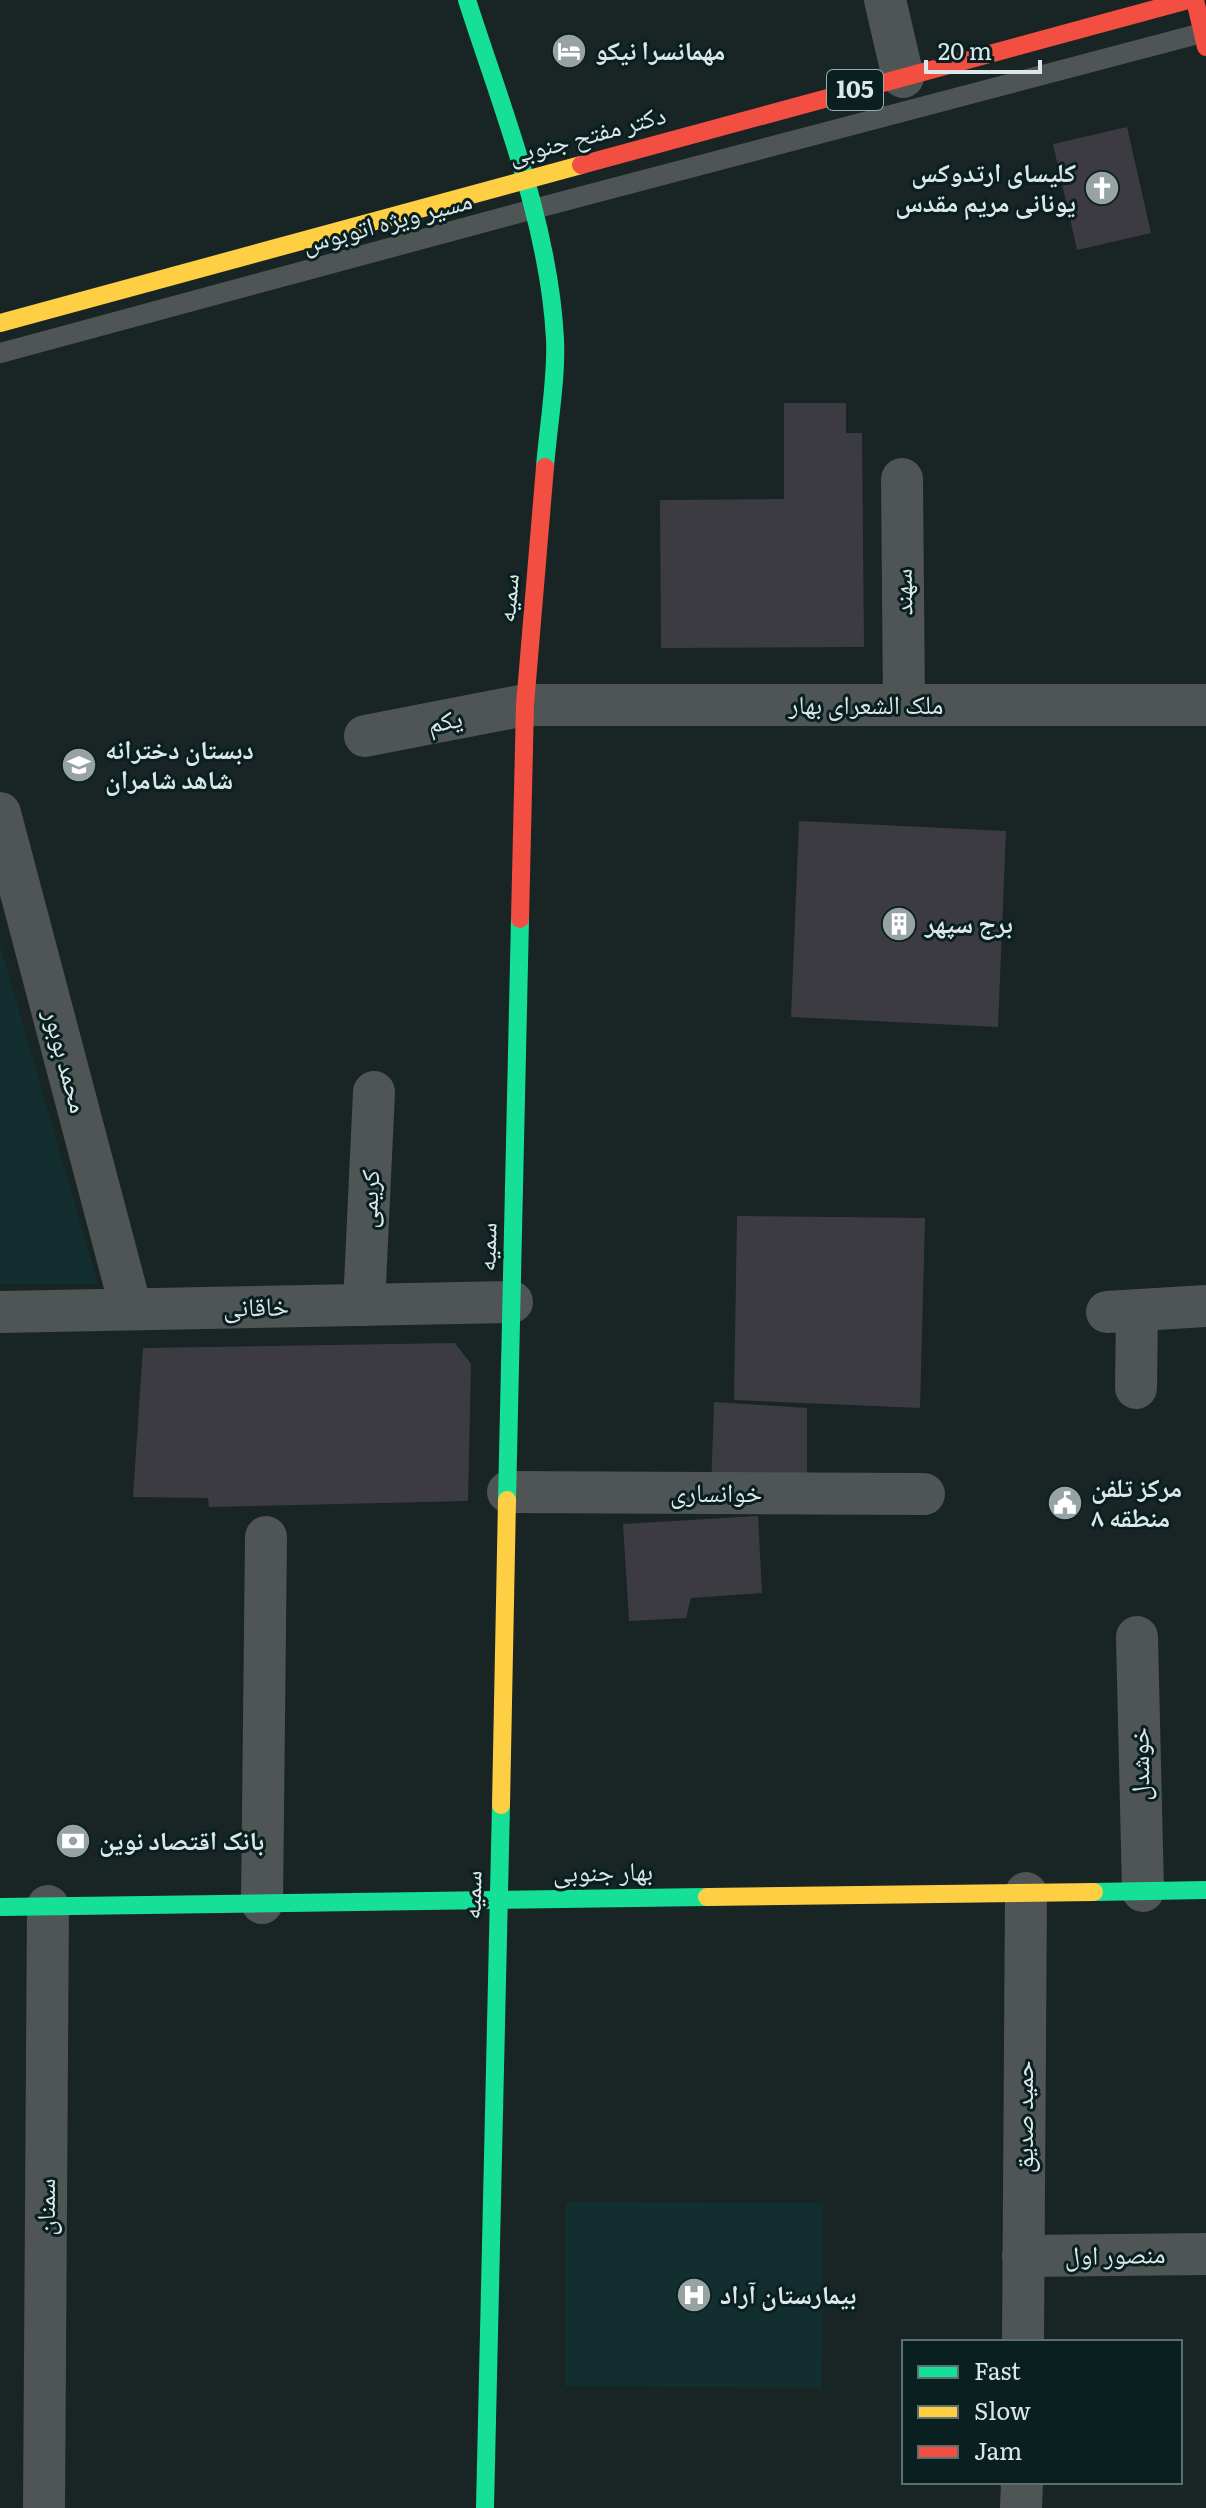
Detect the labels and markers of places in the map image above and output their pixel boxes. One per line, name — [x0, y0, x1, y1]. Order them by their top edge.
place label: مهمانسرا نیکو — [595, 29, 725, 68]
hotel icon: مهمانسرا نیکو — [550, 32, 588, 70]
place label: کلیسای ارتدوکس یونانی مریم مقدس — [895, 151, 1076, 221]
church icon: کلیسای ارتدوکس یونانی مریم مقدس — [1083, 169, 1121, 207]
place label: دبستان دخترانه شاهد شامران — [105, 728, 254, 797]
school or university icon: دبستان دخترانه شاهد شامران — [60, 746, 98, 784]
place label: برج سپهر — [924, 902, 1013, 941]
building icon: برج سپهر — [880, 905, 918, 943]
place label: مرکز تلفن منطقه ۸ — [1091, 1466, 1182, 1535]
public building icon: مرکز تلفن منطقه ۸ — [1046, 1484, 1084, 1522]
place label: بانک اقتصاد نوین — [99, 1819, 264, 1858]
bank icon: بانک اقتصاد نوین — [54, 1822, 92, 1860]
place label: بیمارستان آراد — [720, 2273, 856, 2312]
hospital icon: بیمارستان آراد — [675, 2276, 713, 2314]

